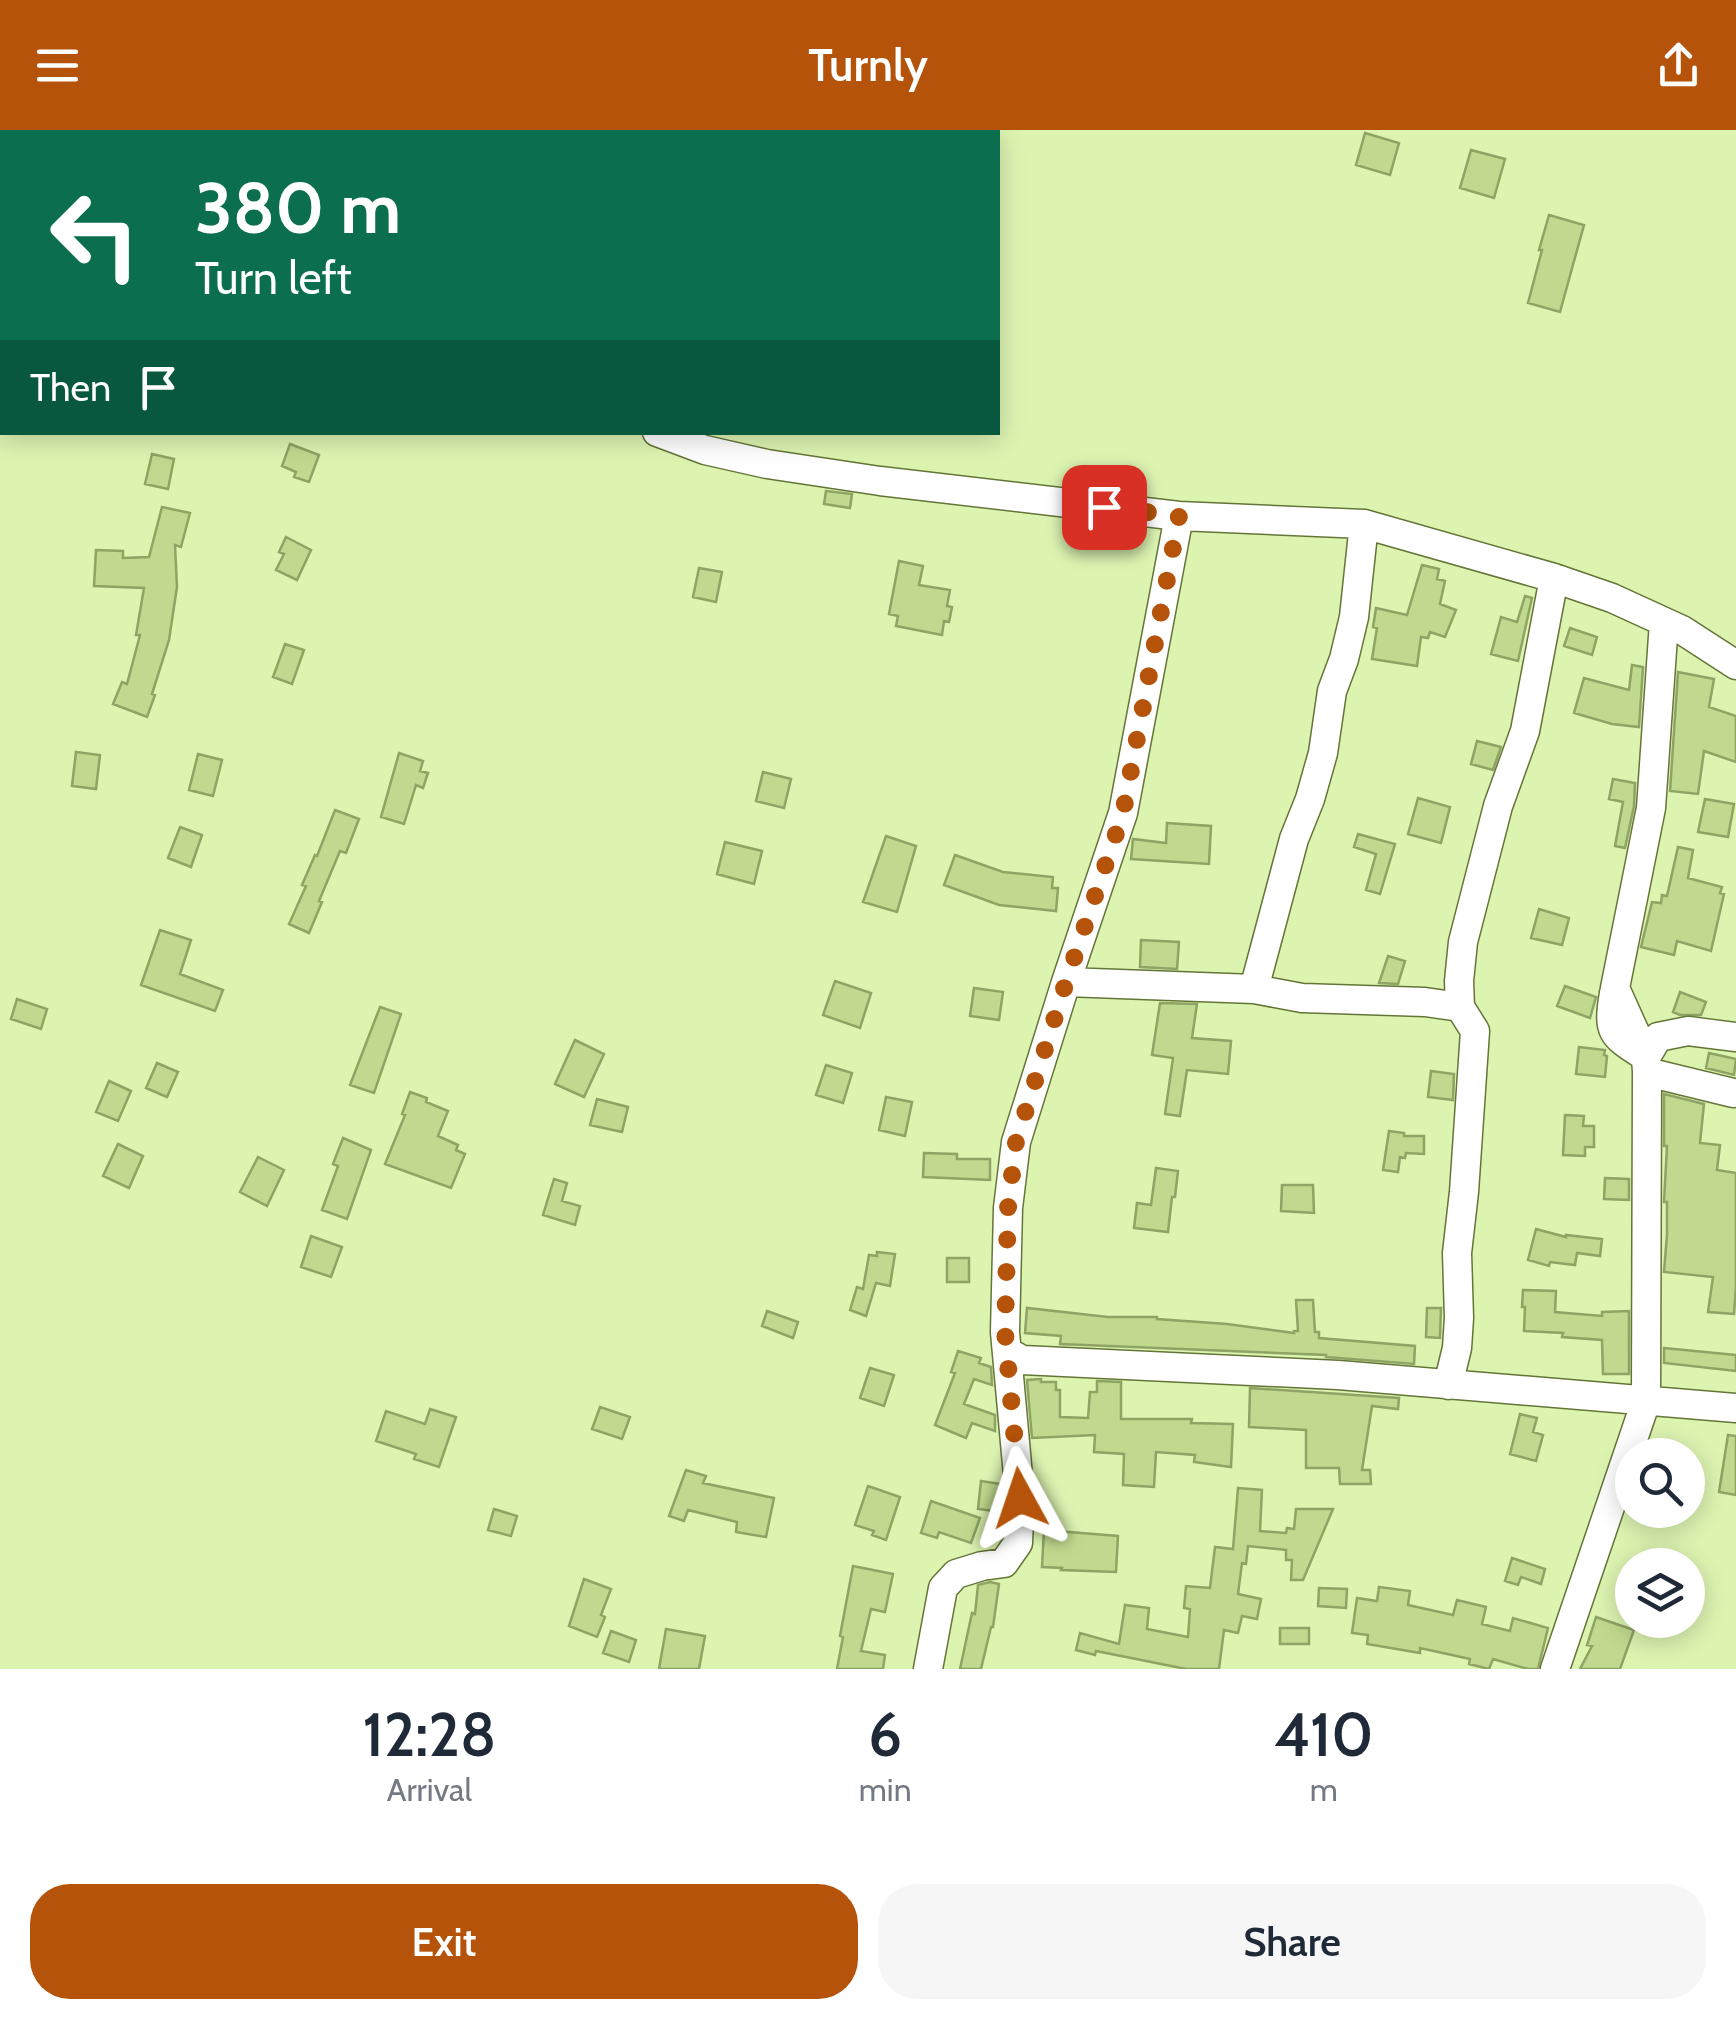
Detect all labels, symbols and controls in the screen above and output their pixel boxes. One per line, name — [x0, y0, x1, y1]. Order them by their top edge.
icon: menu — [30, 38, 85, 93]
text: Turnly — [808, 38, 928, 92]
icon: share — [1651, 38, 1706, 93]
text: 380 m — [195, 165, 401, 251]
icon: left — [30, 170, 160, 300]
text: Turn left — [195, 251, 352, 305]
icon: arrive — [131, 360, 186, 415]
text: Then — [30, 364, 111, 411]
pin — [1062, 465, 1147, 550]
icon: arrive — [1077, 480, 1132, 535]
map controls — [1615, 1438, 1705, 1638]
button: search — [1615, 1438, 1705, 1528]
position arrow — [968, 1446, 1072, 1550]
button: layers — [1615, 1548, 1705, 1638]
text: 12:28 — [363, 1698, 496, 1771]
text: 6 — [868, 1698, 902, 1771]
text: 410 — [1274, 1698, 1373, 1771]
text: Arrival — [387, 1770, 472, 1809]
text: min — [859, 1770, 912, 1809]
text: m — [1310, 1770, 1338, 1809]
button: Exit — [30, 1884, 858, 1999]
button: Share — [878, 1884, 1706, 1999]

